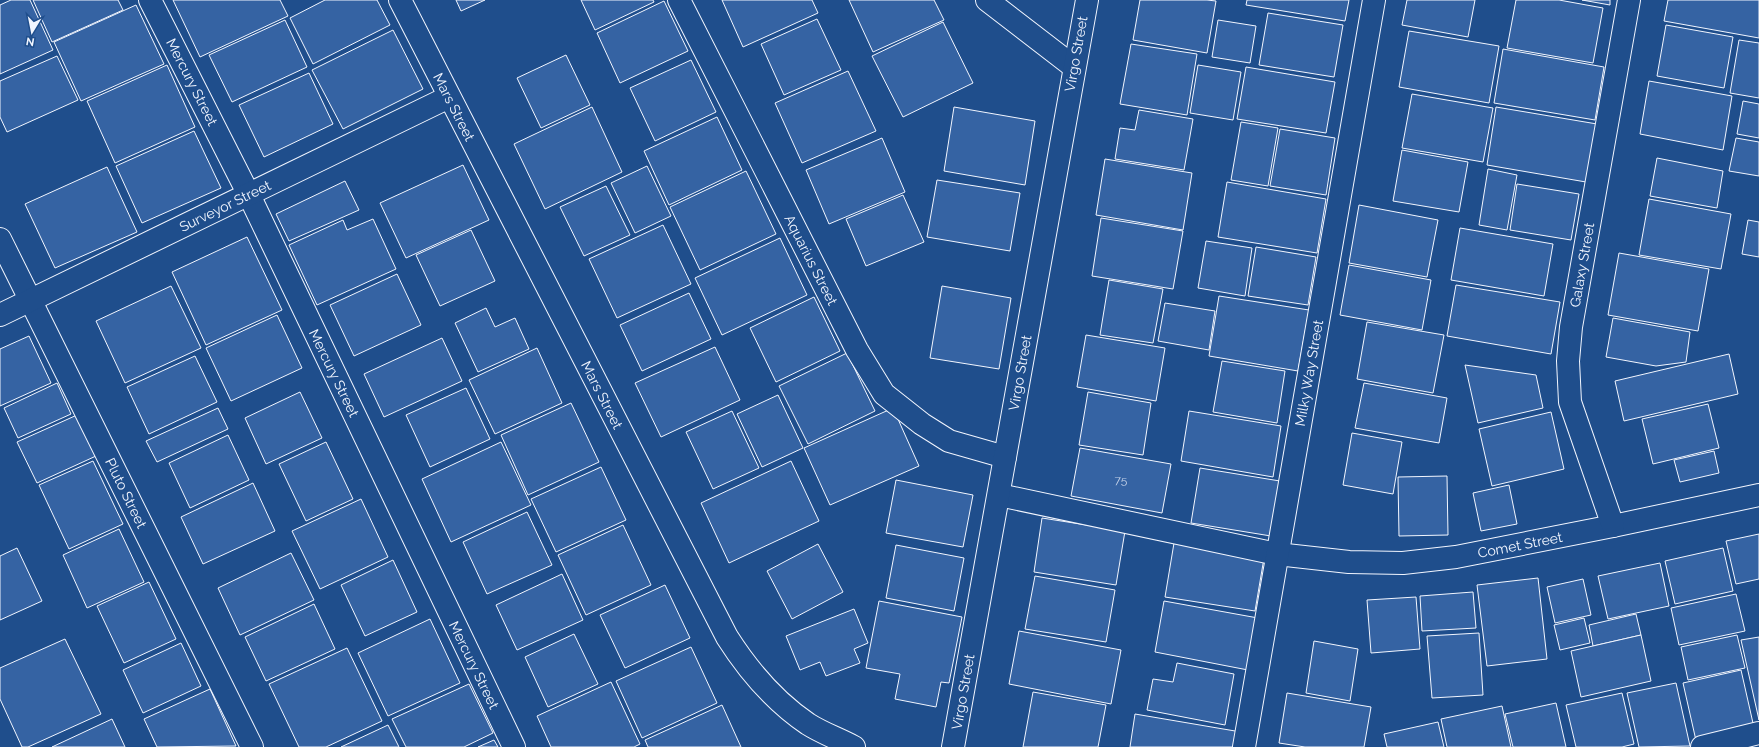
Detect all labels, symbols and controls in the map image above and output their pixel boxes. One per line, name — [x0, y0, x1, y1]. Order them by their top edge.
north arrow — [12, 12, 52, 52]
street label: Virgo Street — [1061, 15, 1091, 93]
text: N — [25, 34, 36, 48]
street label: Mercury Street — [163, 36, 221, 128]
street label: Mars Street — [430, 70, 478, 144]
street label: Surveyor Street — [177, 177, 274, 235]
street label: Aquarius Street — [781, 212, 841, 308]
street label: Galaxy Street — [1567, 221, 1597, 309]
street label: Milky Way Street — [1292, 318, 1326, 427]
street label: Mercury Street — [306, 327, 362, 420]
street label: Virgo Street — [1005, 334, 1035, 412]
street label: Mars Street — [578, 358, 626, 432]
street label: Pluto Street — [102, 455, 150, 531]
house number: 75 — [1115, 473, 1128, 487]
street label: Comet Street — [1476, 529, 1564, 561]
street label: Mercury Street — [446, 619, 502, 712]
street label: Virgo Street — [948, 653, 978, 731]

